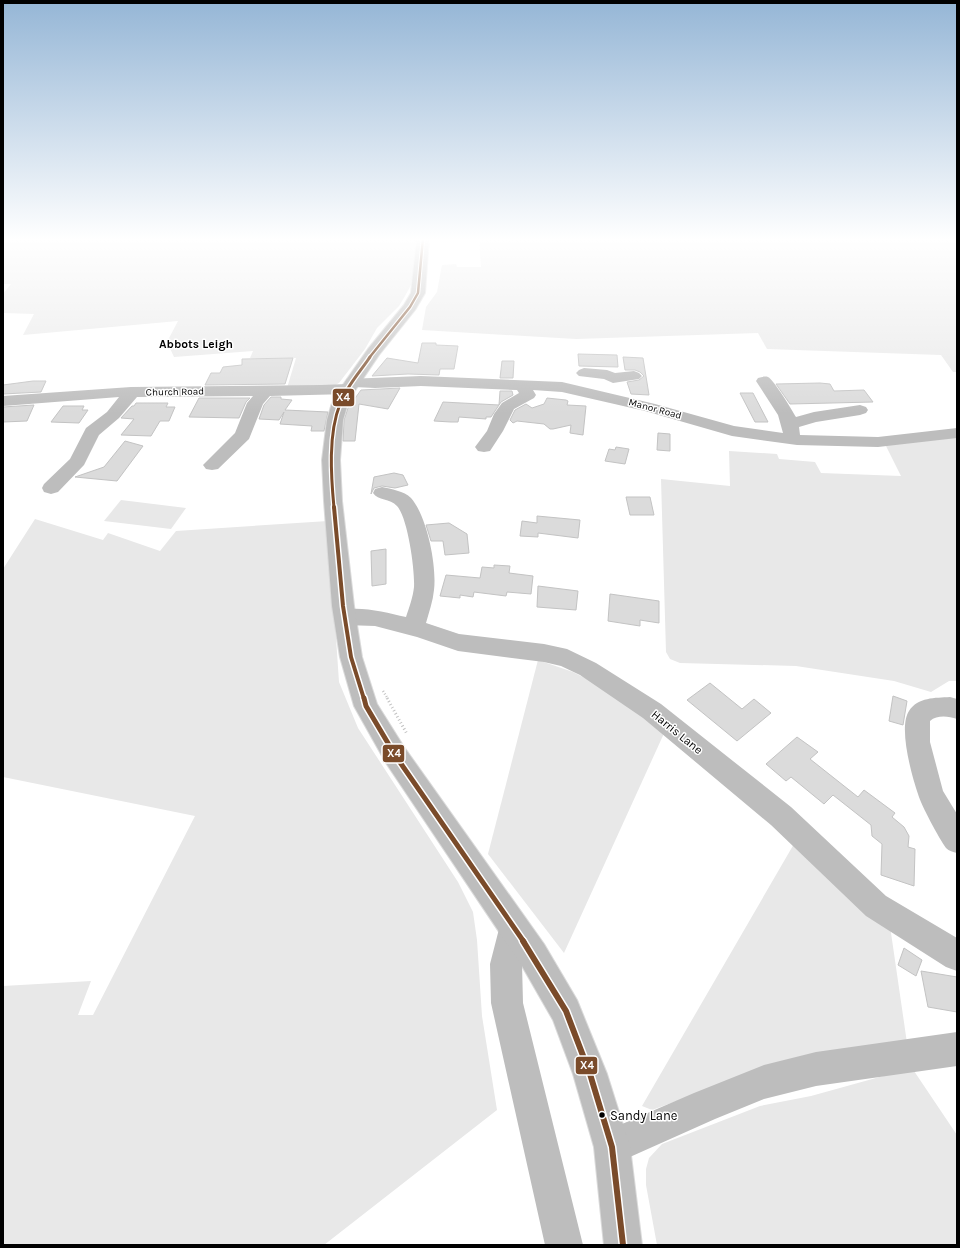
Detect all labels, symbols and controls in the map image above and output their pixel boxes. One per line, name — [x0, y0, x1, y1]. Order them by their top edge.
district label: Abbots Leigh — [159, 337, 233, 351]
street label: Church Road — [146, 385, 204, 399]
line badge: X4 — [332, 388, 355, 407]
text: X4 — [336, 391, 350, 404]
street label: Manor Road — [627, 396, 683, 422]
street label: Harris Lane — [649, 707, 705, 757]
line badge: X4 — [382, 744, 405, 763]
text: X4 — [387, 747, 401, 760]
line badge: X4 — [575, 1056, 598, 1075]
text: X4 — [580, 1059, 594, 1072]
place label: Sandy Lane — [610, 1108, 678, 1123]
marker: Sandy Lane — [597, 1110, 607, 1120]

